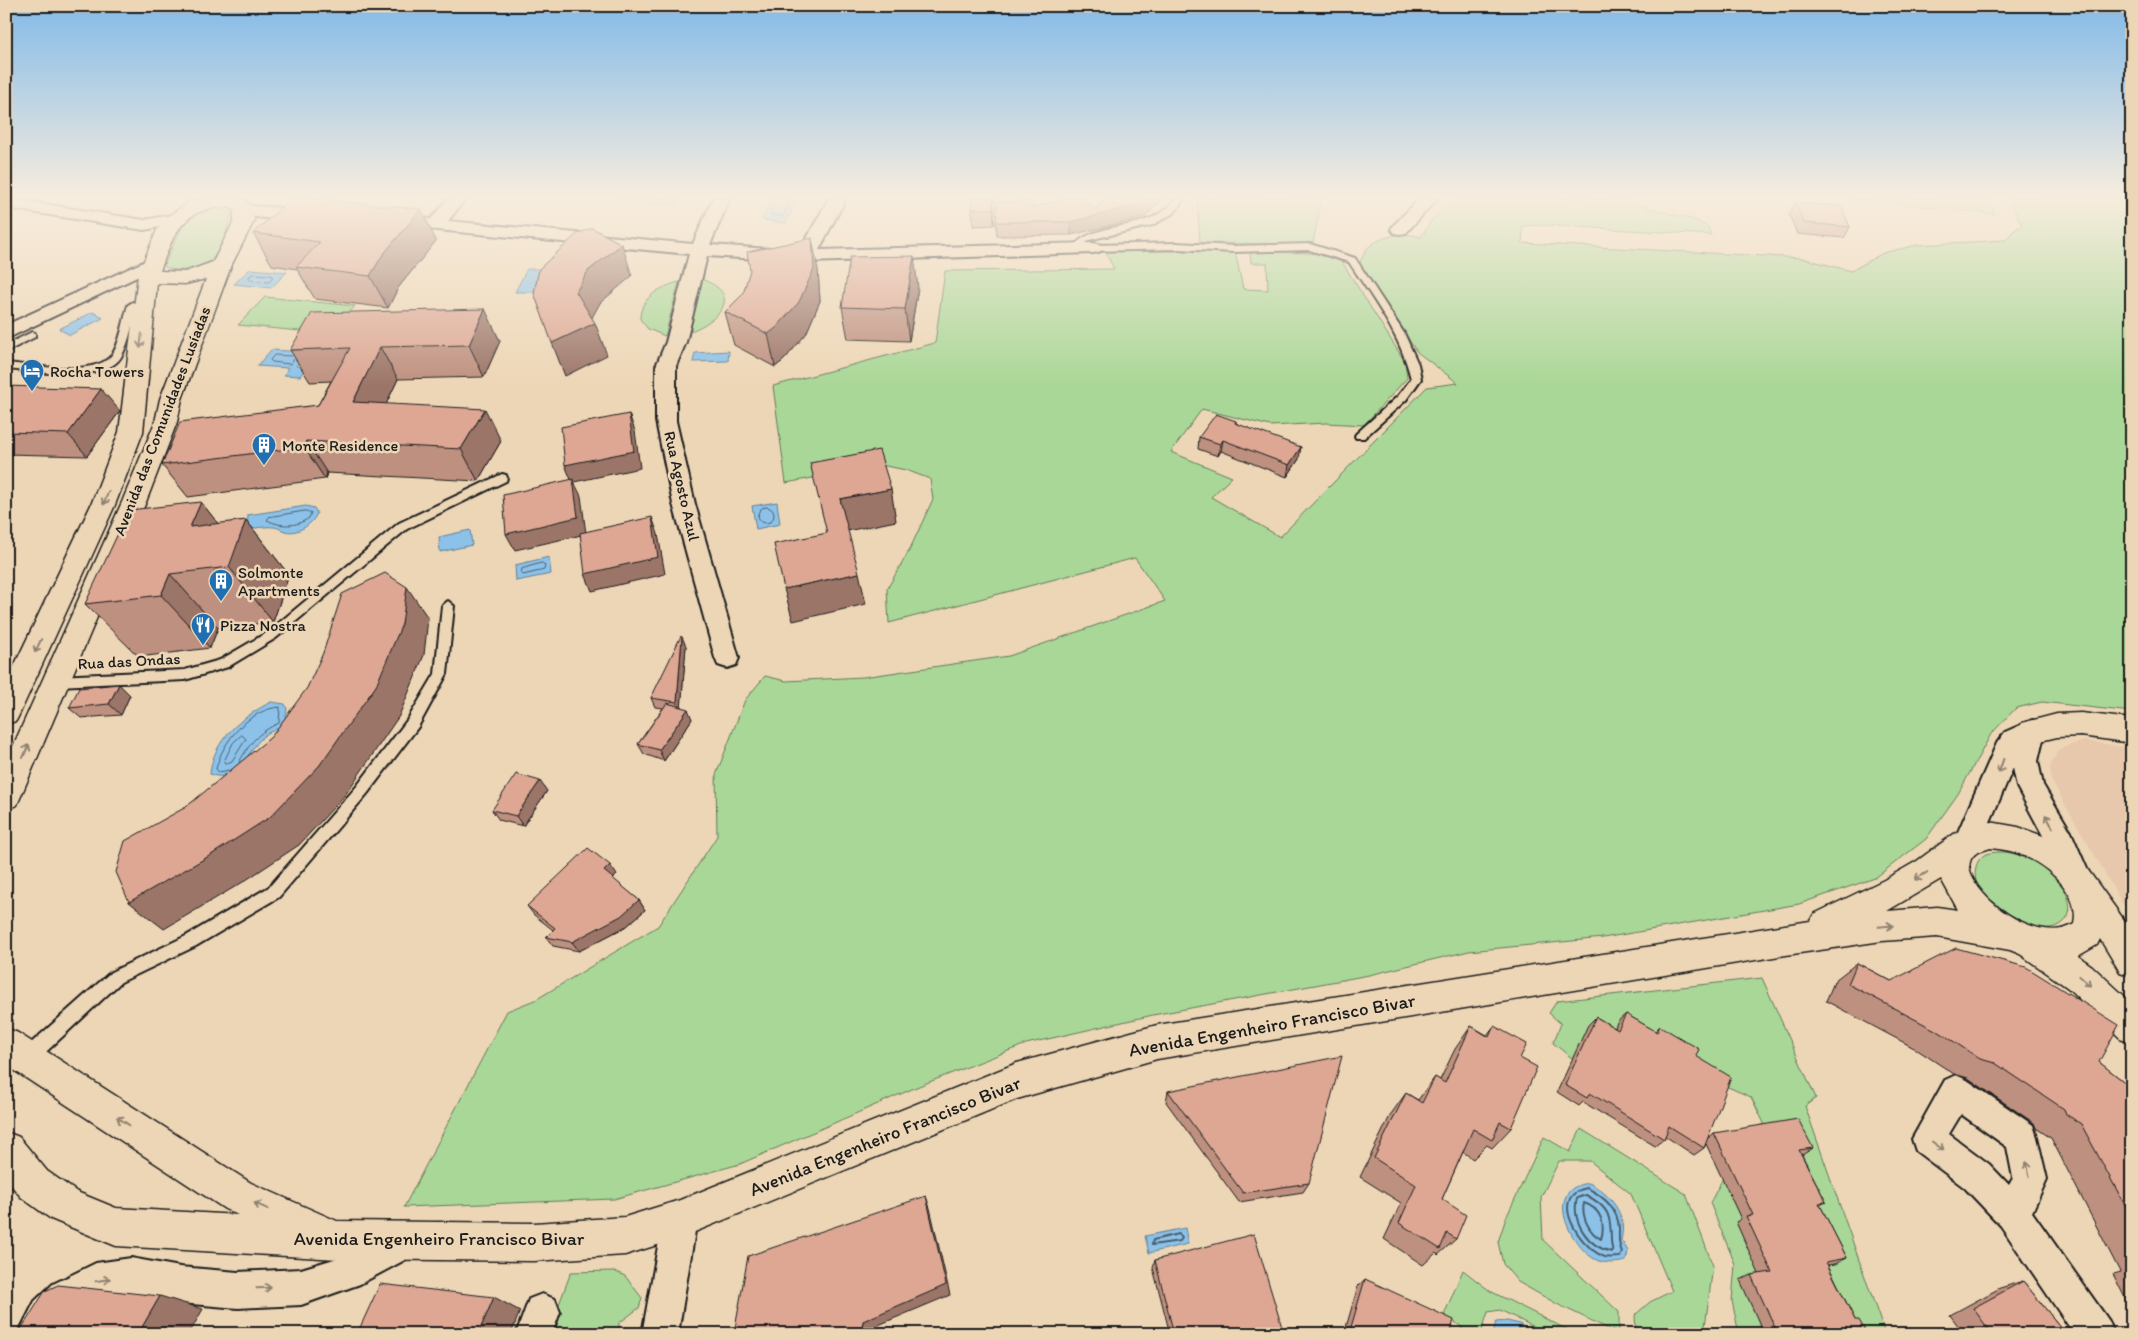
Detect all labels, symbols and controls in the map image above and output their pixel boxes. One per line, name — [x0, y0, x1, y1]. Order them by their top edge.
street label: Avenida das Comunidades Lusíadas — [109, 304, 215, 538]
one-way arrow — [136, 333, 146, 349]
hotel icon: Rocha Towers — [19, 358, 45, 392]
place label: Rocha Towers — [50, 362, 144, 381]
street label: Rua Agosto Azul — [660, 429, 704, 543]
building icon: Monte Residence — [251, 432, 277, 466]
place label: Monte Residence — [282, 436, 398, 455]
one-way arrow — [101, 490, 110, 506]
place label: Solmonte Apartments — [238, 563, 320, 600]
building icon: Solmonte Apartments — [208, 568, 234, 602]
restaurant icon: Pizza Nostra — [190, 612, 216, 646]
place label: Pizza Nostra — [220, 616, 307, 635]
one-way arrow — [32, 638, 42, 653]
street label: Rua das Ondas — [77, 649, 181, 673]
one-way arrow — [21, 744, 31, 759]
one-way arrow — [1996, 757, 2005, 773]
one-way arrow — [2043, 815, 2053, 829]
one-way arrow — [1914, 872, 1928, 882]
one-way arrow — [1878, 921, 1894, 931]
one-way arrow — [2078, 975, 2091, 987]
street label: Avenida Engenheiro Francisco Bivar — [1127, 988, 1418, 1062]
street label: Avenida Engenheiro Francisco Bivar — [746, 1071, 1025, 1201]
one-way arrow — [117, 1116, 131, 1126]
one-way arrow — [1931, 1141, 1945, 1151]
one-way arrow — [2023, 1162, 2032, 1178]
one-way arrow — [254, 1201, 269, 1211]
street label: Avenida Engenheiro Francisco Bivar — [294, 1227, 585, 1250]
one-way arrow — [95, 1275, 111, 1285]
one-way arrow — [256, 1284, 272, 1293]

